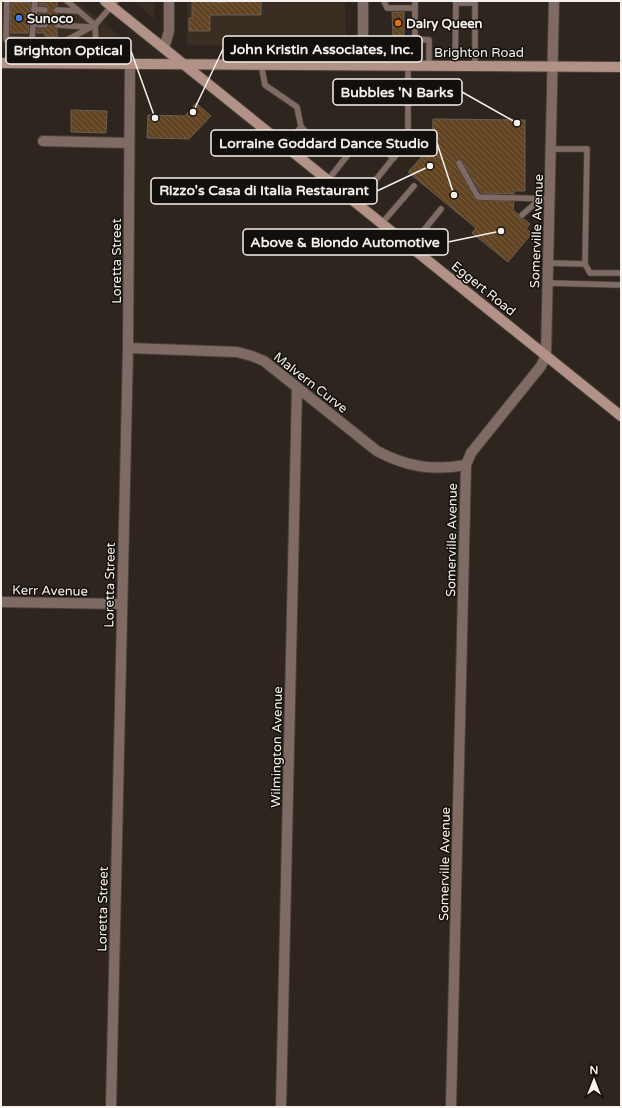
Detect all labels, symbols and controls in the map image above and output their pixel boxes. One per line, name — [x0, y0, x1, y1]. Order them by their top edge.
place label: Sunoco — [27, 11, 74, 27]
marker: Sunoco — [14, 13, 24, 23]
place label: Dairy Queen — [406, 16, 483, 32]
marker: Dairy Queen — [393, 18, 403, 28]
callout: John Kristin Associates, Inc. — [223, 36, 422, 62]
callout: Brighton Optical — [6, 38, 131, 64]
text: John Kristin Associates, Inc. — [229, 41, 414, 58]
text: Brighton Optical — [13, 42, 123, 59]
street label: Brighton Road — [434, 45, 524, 61]
callout: Bubbles 'N Barks — [333, 79, 462, 105]
text: Bubbles 'N Barks — [341, 84, 454, 101]
callout: Lorraine Goddard Dance Studio — [211, 130, 437, 156]
text: Lorraine Goddard Dance Studio — [219, 135, 429, 152]
street label: Somerville Avenue — [527, 174, 547, 288]
callout: Rizzo's Casa di Italia Restaurant — [151, 178, 377, 204]
text: Rizzo's Casa di Italia Restaurant — [159, 182, 369, 199]
street label: Loretta Street — [109, 218, 125, 304]
callout: Above & Biondo Automotive — [243, 229, 448, 255]
text: Above & Biondo Automotive — [250, 234, 440, 251]
street label: Eggert Road — [448, 258, 519, 319]
street label: Malvern Curve — [270, 349, 351, 417]
street label: Somerville Avenue — [443, 483, 461, 597]
street label: Loretta Street — [101, 542, 119, 628]
street label: Kerr Avenue — [12, 582, 88, 600]
street label: Wilmington Avenue — [268, 686, 286, 808]
street label: Somerville Avenue — [436, 807, 454, 921]
street label: Loretta Street — [94, 866, 112, 952]
north arrow — [574, 1060, 614, 1100]
text: N — [590, 1064, 598, 1077]

